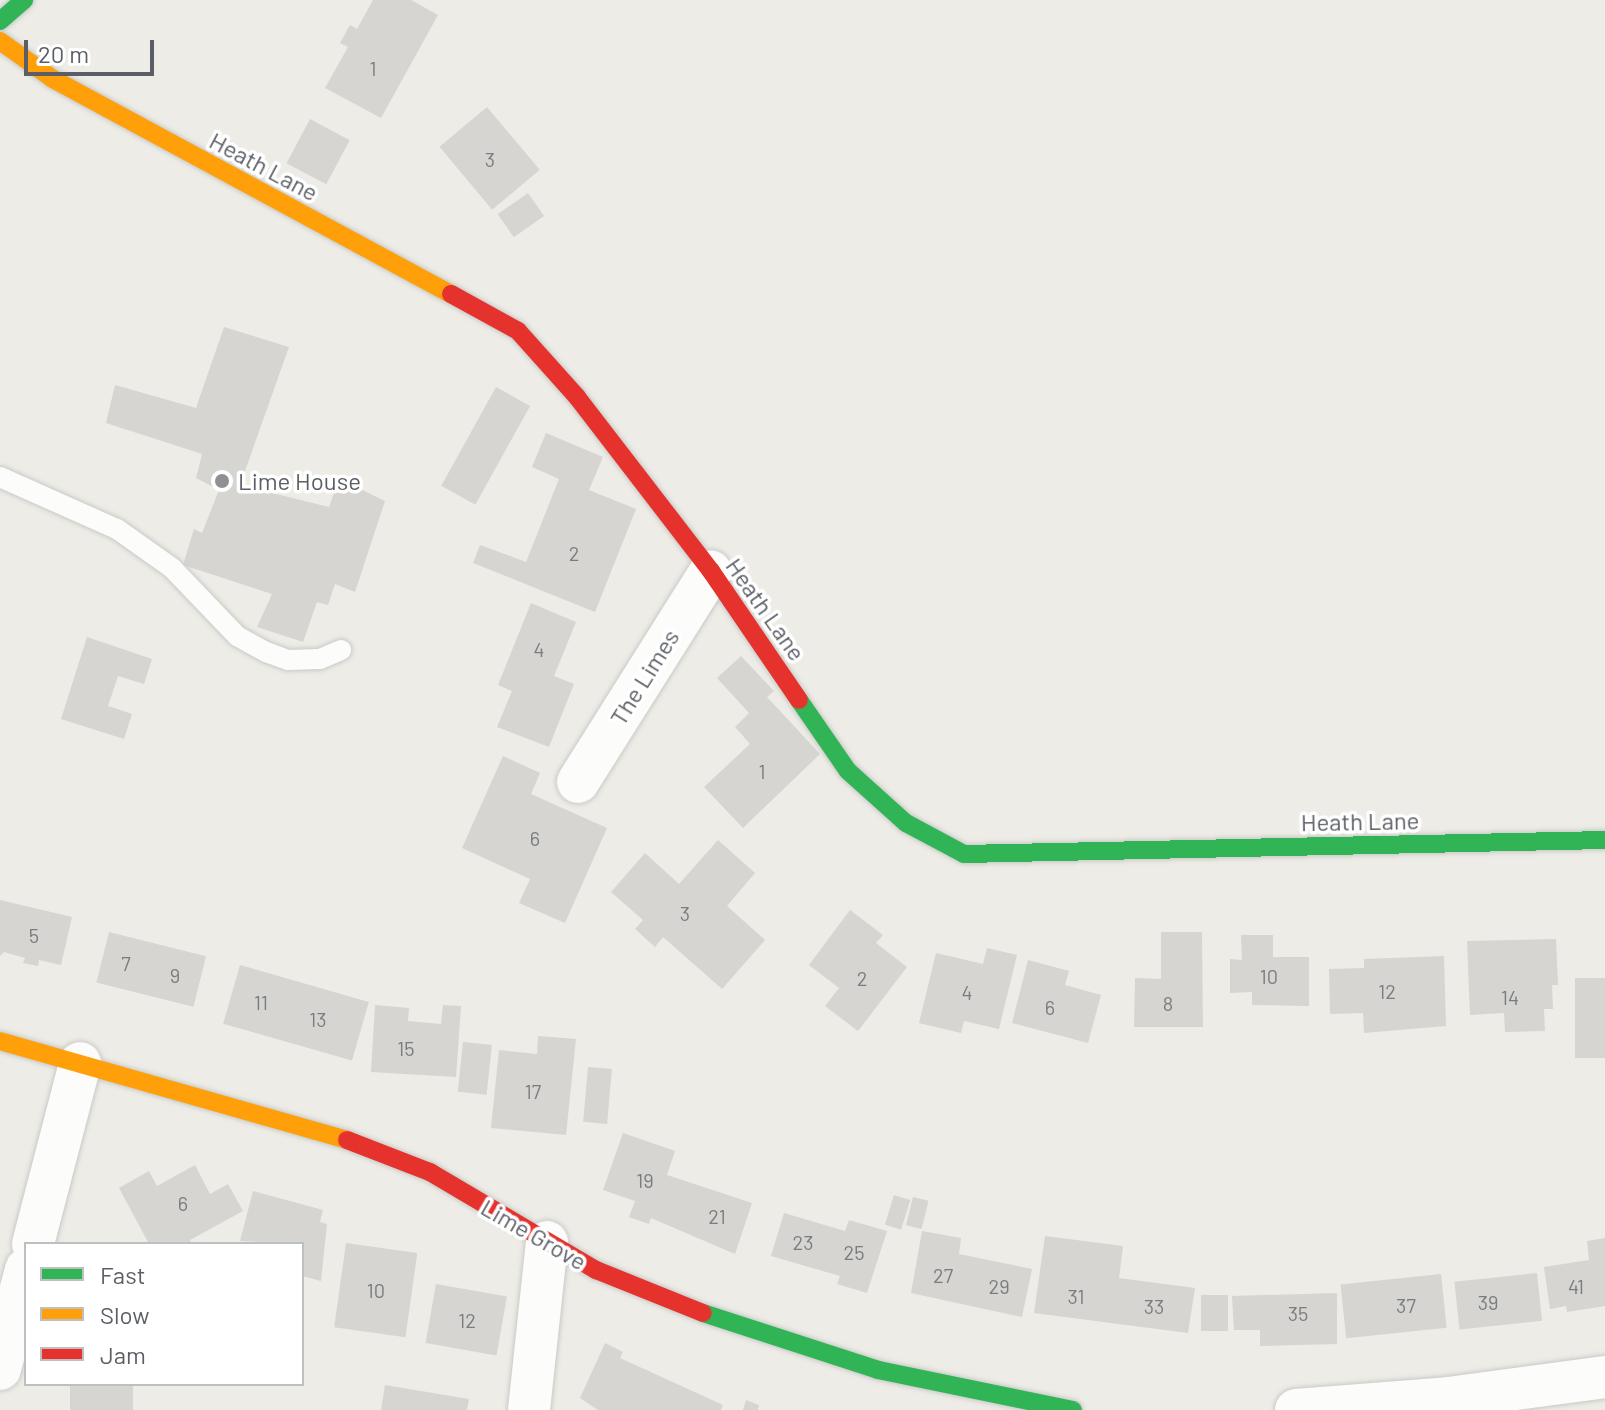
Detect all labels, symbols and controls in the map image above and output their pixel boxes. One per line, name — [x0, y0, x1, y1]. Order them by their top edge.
scale bar — [28, 24, 158, 74]
text: 20 m — [38, 39, 89, 68]
house number: 1 — [370, 56, 376, 80]
street label: Heath Lane — [205, 125, 323, 207]
house number: 3 — [485, 147, 495, 171]
place label: Lime House — [238, 467, 361, 495]
marker: Lime House — [213, 472, 231, 490]
house number: 2 — [569, 541, 579, 565]
street label: Heath Lane — [720, 552, 812, 666]
street label: The Limes — [603, 624, 685, 730]
house number: 4 — [533, 637, 545, 661]
house number: 1 — [759, 759, 765, 783]
street label: Heath Lane — [1301, 806, 1419, 836]
house number: 6 — [530, 826, 540, 850]
house number: 3 — [680, 901, 690, 925]
house number: 5 — [29, 923, 39, 947]
house number: 7 — [121, 951, 131, 975]
house number: 9 — [170, 963, 180, 987]
house number: 10 — [1260, 964, 1278, 988]
house number: 2 — [857, 966, 867, 990]
house number: 12 — [1378, 979, 1396, 1003]
house number: 4 — [961, 980, 973, 1004]
house number: 14 — [1501, 985, 1519, 1009]
house number: 11 — [254, 990, 268, 1014]
house number: 8 — [1163, 991, 1173, 1015]
house number: 6 — [1045, 995, 1055, 1019]
house number: 13 — [309, 1007, 327, 1031]
house number: 15 — [397, 1036, 415, 1060]
house number: 17 — [525, 1079, 541, 1103]
house number: 19 — [636, 1168, 654, 1192]
house number: 6 — [178, 1191, 188, 1215]
street label: Lime Grove — [476, 1192, 592, 1276]
house number: 21 — [708, 1204, 726, 1228]
house number: 23 — [793, 1230, 813, 1254]
house number: 25 — [844, 1240, 864, 1264]
legend — [24, 1242, 304, 1386]
text: Fast — [100, 1260, 145, 1289]
house number: 27 — [933, 1263, 953, 1287]
house number: 29 — [988, 1274, 1010, 1298]
house number: 41 — [1568, 1274, 1584, 1298]
house number: 10 — [367, 1278, 385, 1302]
house number: 31 — [1067, 1284, 1085, 1308]
house number: 39 — [1478, 1290, 1498, 1314]
house number: 37 — [1396, 1293, 1416, 1317]
house number: 33 — [1144, 1294, 1164, 1318]
text: Slow — [100, 1300, 149, 1329]
house number: 35 — [1288, 1301, 1308, 1325]
house number: 12 — [458, 1308, 476, 1332]
text: Jam — [100, 1340, 146, 1369]

